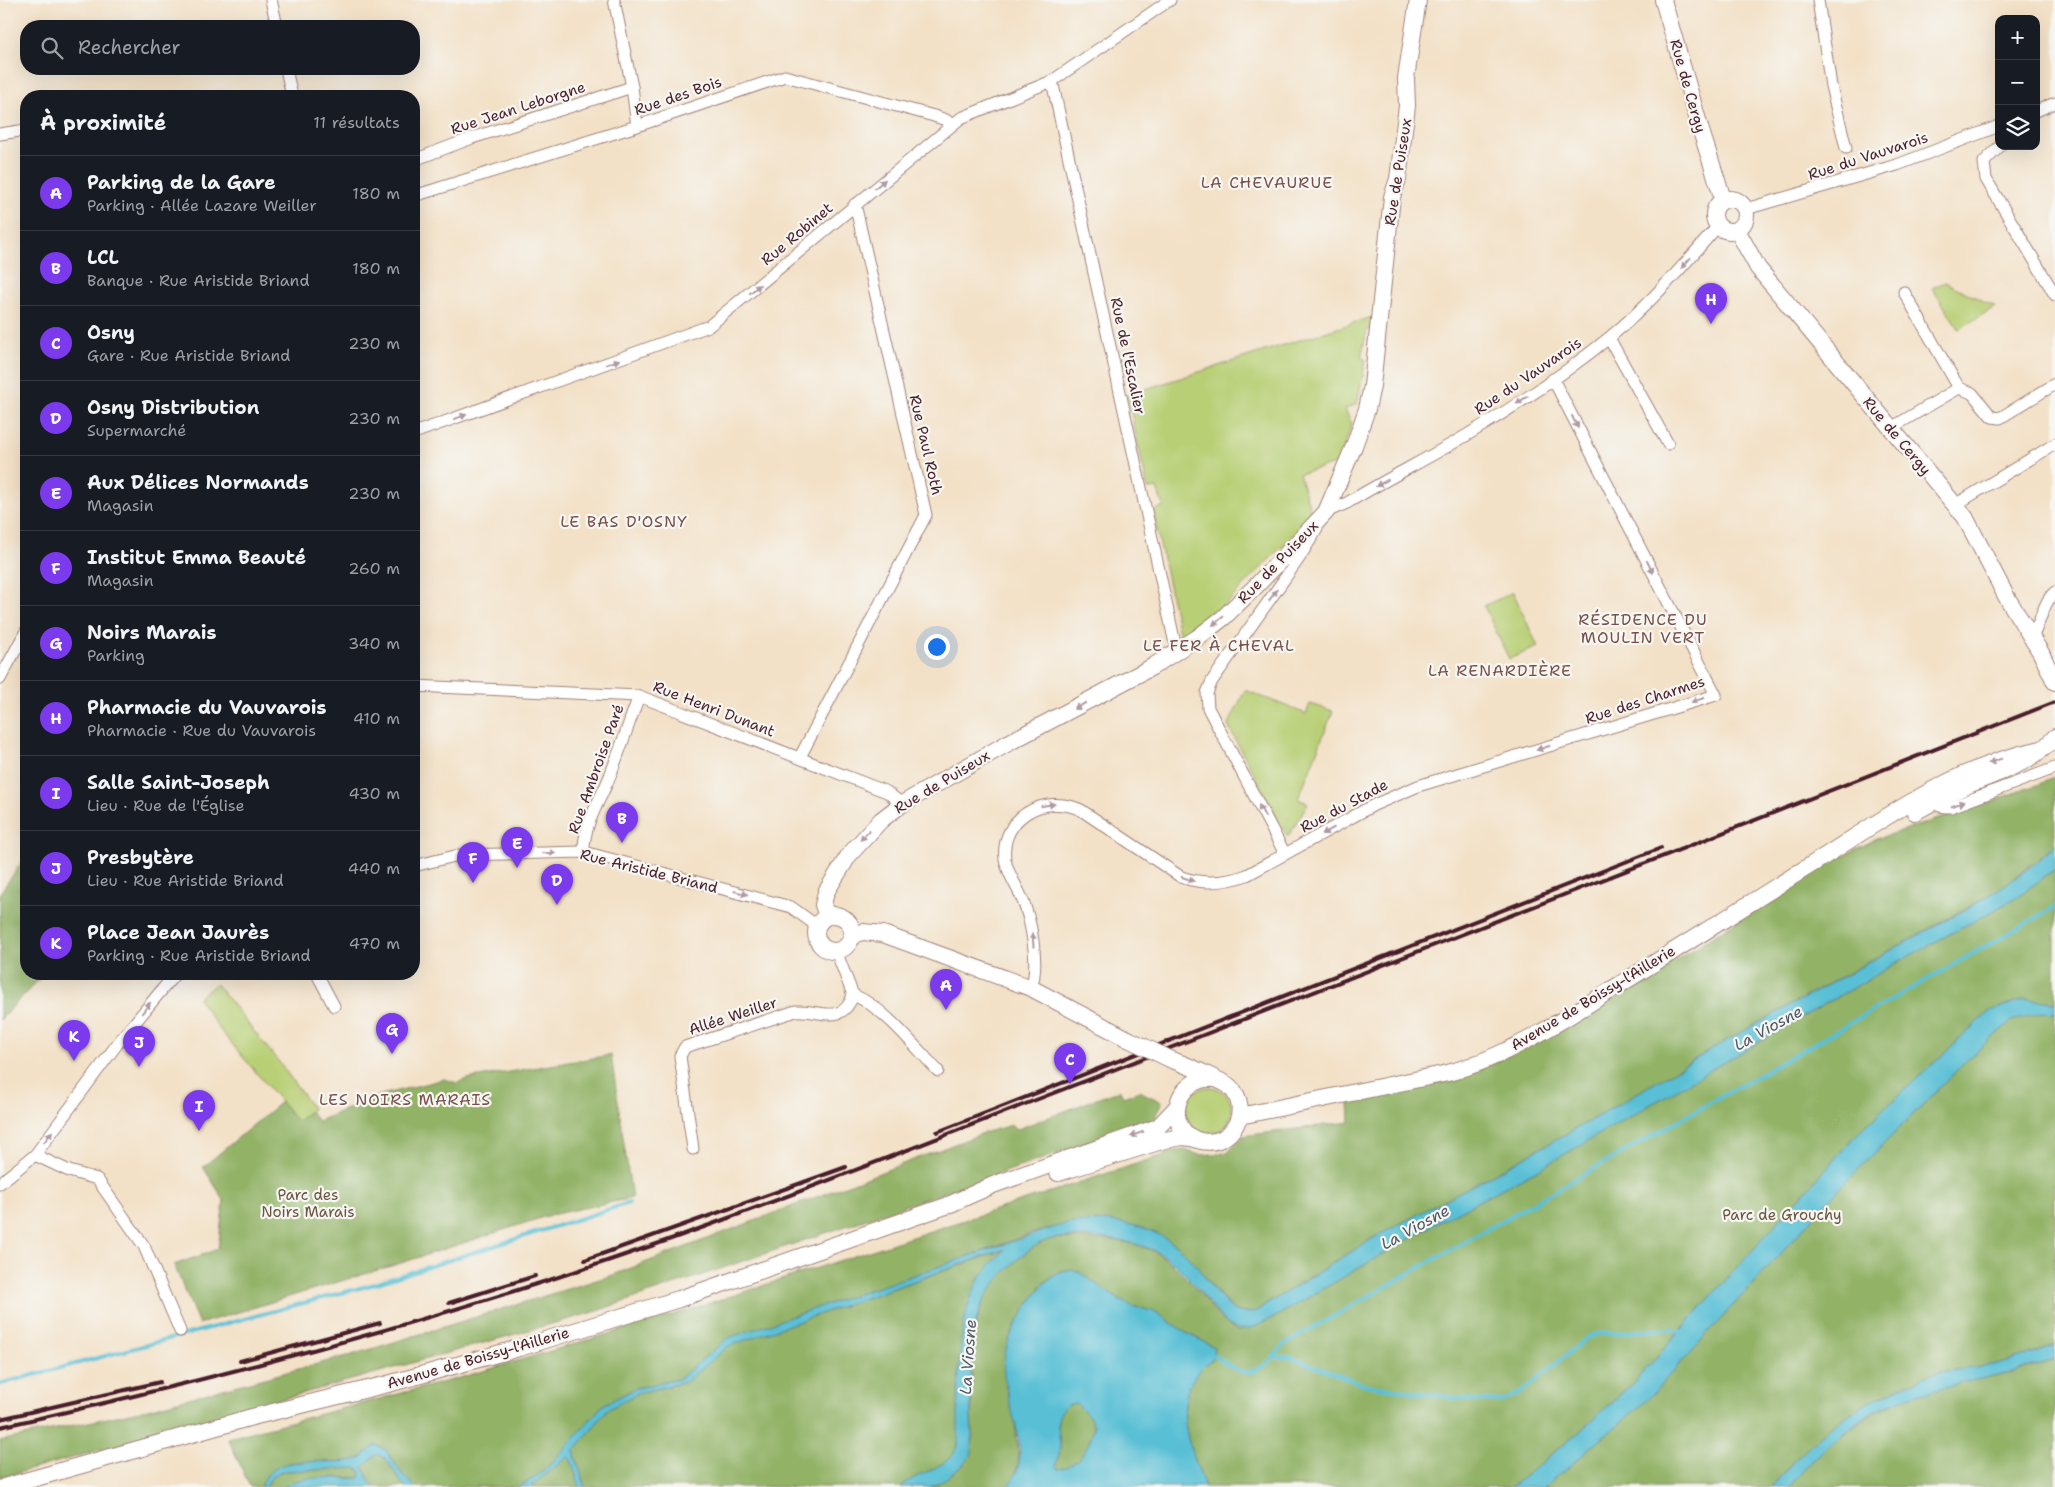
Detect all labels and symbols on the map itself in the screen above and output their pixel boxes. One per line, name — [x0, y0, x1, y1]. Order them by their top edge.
street label: Rue de Cergy — [1665, 37, 1711, 135]
street label: Rue des Bois — [632, 72, 724, 120]
street label: Rue Jean Leborgne — [448, 77, 588, 139]
street label: Rue de Puiseux — [1380, 117, 1416, 227]
street label: Rue du Vauvarois — [1805, 127, 1931, 185]
district label: LA CHEVAURUE — [1201, 172, 1333, 193]
one-way arrow — [873, 178, 885, 190]
street label: Rue Robinet — [757, 198, 837, 270]
one-way arrow — [1680, 256, 1692, 268]
one-way arrow — [749, 283, 762, 294]
pin: H — [1695, 283, 1727, 324]
street label: Rue de l'Escalier — [1106, 296, 1150, 416]
street label: Rue du Vauvarois — [1470, 333, 1586, 419]
one-way arrow — [605, 358, 620, 365]
street label: Rue Paul Roth — [905, 393, 947, 497]
street label: Rue de Cergy — [1858, 393, 1936, 479]
one-way arrow — [1515, 396, 1528, 405]
one-way arrow — [452, 413, 467, 420]
one-way arrow — [1571, 415, 1579, 429]
one-way arrow — [1374, 479, 1389, 487]
district label: LE BAS D'OSNY — [560, 511, 688, 532]
street label: Rue de Puiseux — [1233, 516, 1323, 608]
one-way arrow — [1646, 559, 1654, 574]
one-way arrow — [1268, 588, 1278, 602]
district label: RÉSIDENCE DU MOULIN VERT — [1578, 609, 1708, 648]
one-way arrow — [1212, 616, 1225, 627]
your location — [924, 634, 950, 660]
district label: LE FER À CHEVAL — [1143, 635, 1295, 656]
district label: LA RENARDIÈRE — [1428, 660, 1572, 681]
street label: Rue des Charmes — [1583, 671, 1707, 729]
street label: Rue Henri Dunant — [650, 677, 778, 741]
one-way arrow — [1690, 697, 1705, 705]
street label: Rue Ambroise Paré — [563, 701, 629, 837]
one-way arrow — [1072, 702, 1087, 710]
one-way arrow — [1535, 744, 1550, 752]
street label: Rue de Puiseux — [890, 745, 994, 818]
one-way arrow — [1987, 758, 2002, 765]
street label: Rue du Stade — [1297, 774, 1391, 838]
one-way arrow — [1040, 800, 1056, 808]
one-way arrow — [1951, 800, 1966, 808]
pin: B — [606, 802, 638, 843]
one-way arrow — [1258, 804, 1266, 818]
one-way arrow — [1321, 826, 1334, 835]
pin: E — [501, 827, 533, 868]
one-way arrow — [859, 829, 871, 841]
pin: F — [457, 842, 489, 883]
street label: Rue Aristide Briand — [578, 844, 720, 898]
one-way arrow — [541, 848, 557, 856]
pin: D — [541, 864, 573, 905]
one-way arrow — [1181, 875, 1196, 883]
one-way arrow — [733, 889, 748, 897]
one-way arrow — [1028, 931, 1036, 947]
street label: Avenue de Boissy-l'Aillerie — [1507, 941, 1679, 1055]
pin: A — [930, 969, 962, 1010]
street label: Allée Weiller — [686, 992, 780, 1040]
water label: La Viosne — [1730, 1001, 1806, 1055]
one-way arrow — [140, 1002, 151, 1015]
pin: G — [376, 1013, 408, 1054]
pin: K — [58, 1020, 90, 1061]
pin: J — [123, 1026, 155, 1067]
pin: C — [1054, 1043, 1086, 1084]
district label: LES NOIRS MARAIS — [319, 1089, 491, 1110]
pin: I — [183, 1090, 215, 1131]
one-way arrow — [1129, 1130, 1144, 1138]
one-way arrow — [42, 1131, 53, 1144]
park label: Parc des Noirs Marais — [261, 1185, 355, 1222]
water label: La Viosne — [1377, 1200, 1453, 1254]
park label: Parc de Grouchy — [1722, 1205, 1842, 1225]
water label: La Viosne — [955, 1319, 981, 1395]
street label: Avenue de Boissy-l'Aillerie — [384, 1322, 572, 1394]

